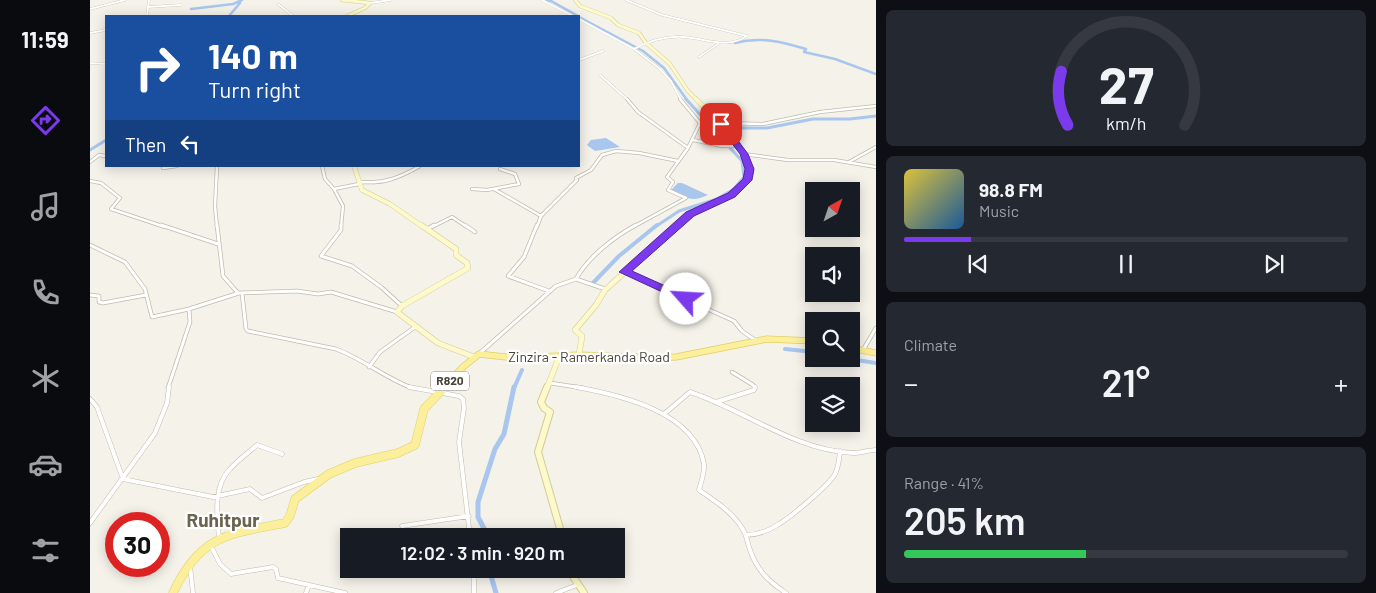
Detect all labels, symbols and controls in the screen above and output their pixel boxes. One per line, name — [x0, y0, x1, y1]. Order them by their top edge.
text: 11:59 — [21, 26, 69, 52]
text: 140 m — [208, 34, 298, 76]
icon: right — [125, 35, 190, 100]
text: 27 — [1099, 52, 1154, 114]
text: Turn right — [208, 76, 301, 102]
icon: directions — [28, 103, 63, 138]
pin — [700, 103, 742, 145]
icon: arrive — [707, 110, 735, 138]
text: km/h — [1106, 112, 1146, 134]
icon: left — [176, 130, 204, 158]
text: Then — [125, 133, 166, 156]
text: 98.8 FM — [979, 178, 1043, 201]
north arrow — [805, 182, 860, 238]
map controls — [805, 182, 860, 432]
icon: music — [28, 189, 63, 224]
text: Music — [979, 201, 1019, 220]
button: sound — [805, 247, 860, 302]
icon: previous — [964, 250, 992, 278]
icon: pause — [1112, 250, 1140, 278]
icon: next — [1260, 250, 1288, 278]
position arrow — [659, 272, 711, 324]
icon: phone — [28, 275, 63, 310]
button: search — [805, 312, 860, 367]
text: Climate — [904, 335, 957, 354]
street label: Zinzira - Ramerkanda Road — [508, 348, 670, 365]
text: 21° — [1102, 359, 1150, 405]
icon: climate — [28, 361, 63, 396]
text: − — [904, 366, 918, 400]
text: + — [1334, 366, 1348, 400]
road number: R820 — [431, 372, 469, 391]
button: layers — [805, 377, 860, 432]
icon: car — [28, 447, 63, 482]
text: Range · 41% — [904, 473, 984, 492]
text: 205 km — [904, 497, 1026, 543]
district label: Ruhitpur — [187, 508, 260, 531]
speed limit sign: 30 — [105, 512, 170, 577]
icon: filters — [28, 533, 63, 568]
text: 12:02 · 3 min · 920 m — [400, 541, 565, 564]

